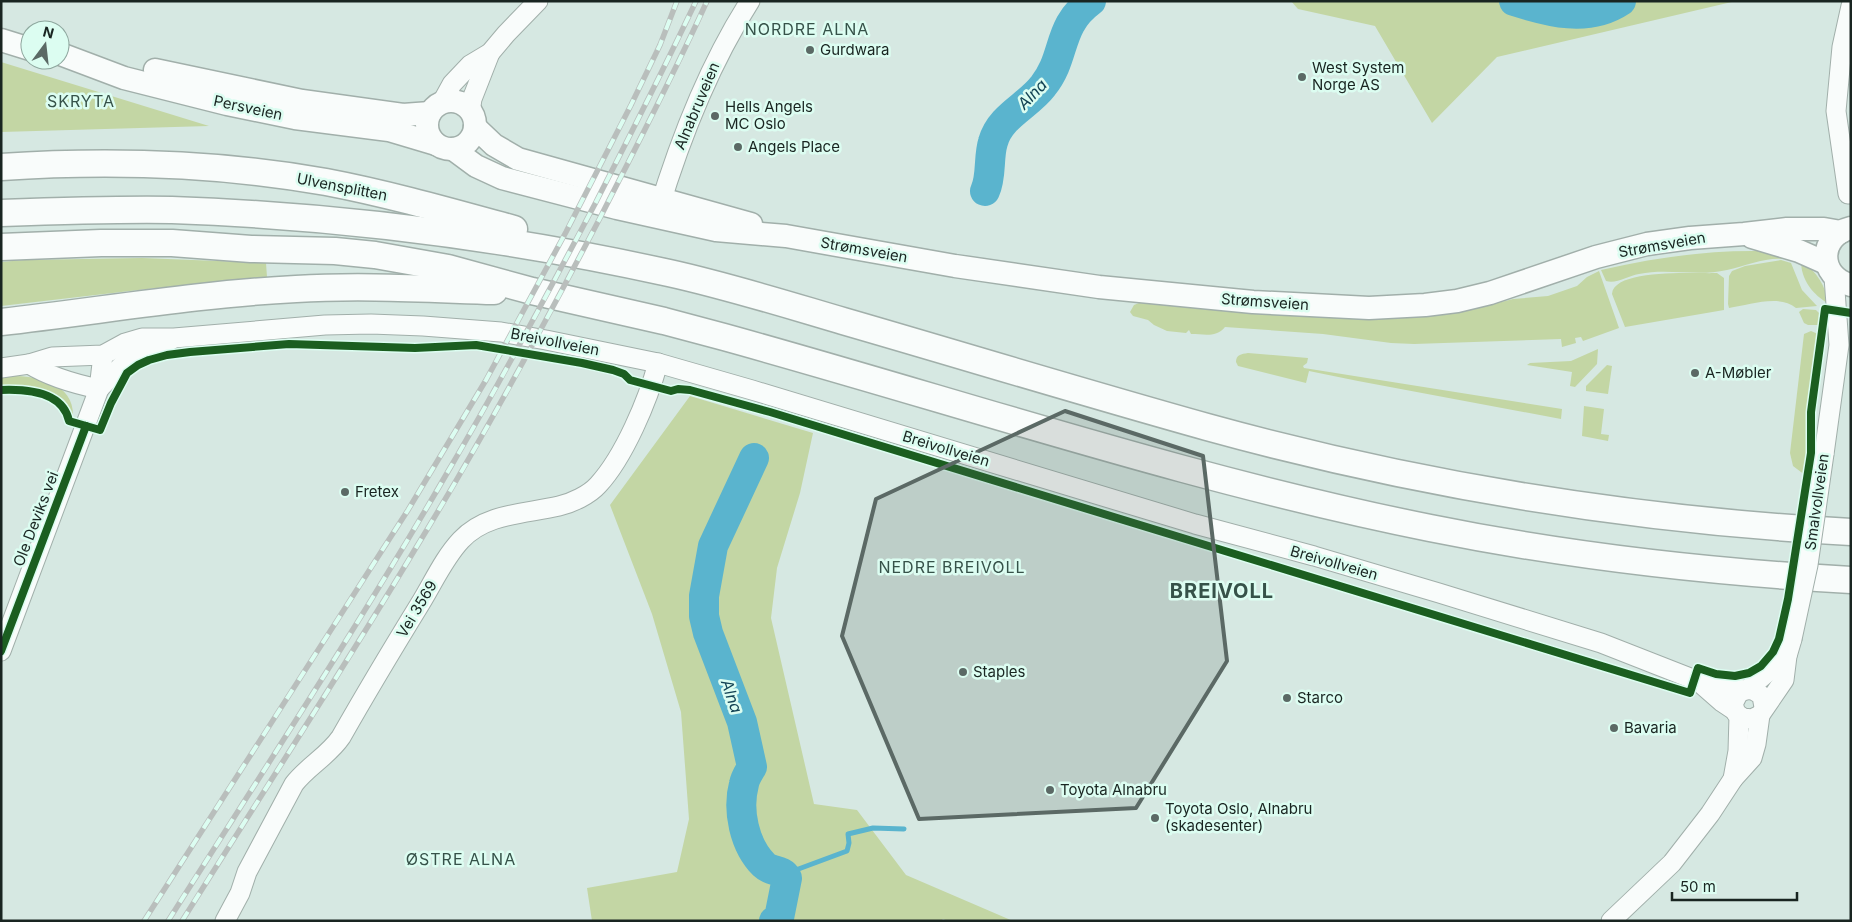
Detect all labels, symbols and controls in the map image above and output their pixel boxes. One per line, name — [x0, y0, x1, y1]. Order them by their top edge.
district label: NORDRE ALNA — [745, 19, 869, 39]
north arrow — [20, 20, 70, 70]
text: N — [41, 22, 56, 42]
place label: Gurdwara — [820, 40, 889, 59]
marker: Gurdwara — [804, 44, 816, 56]
place label: West System Norge AS — [1312, 58, 1404, 94]
street label: Alnabruveien — [670, 59, 723, 152]
marker: West System Norge AS — [1296, 71, 1308, 83]
water label: Alna — [1012, 75, 1051, 114]
district label: SKRYTA — [47, 91, 115, 111]
street label: Persveien — [212, 91, 284, 124]
place label: Hells Angels MC Oslo — [725, 97, 813, 133]
marker: Hells Angels MC Oslo — [709, 110, 721, 122]
place label: Angels Place — [748, 137, 840, 156]
marker: Angels Place — [732, 141, 744, 153]
street label: Ulvensplitten — [295, 168, 389, 205]
street label: Strømsveien — [1617, 228, 1707, 262]
street label: Strømsveien — [819, 233, 909, 267]
street label: Strømsveien — [1220, 289, 1310, 314]
street label: Breivollveien — [509, 324, 601, 359]
place label: A-Møbler — [1705, 363, 1772, 382]
marker: A-Møbler — [1689, 367, 1701, 379]
street label: Breivollveien — [900, 426, 992, 471]
street label: Smalvollveien — [1800, 452, 1833, 552]
street label: Ole Deviks vei — [9, 469, 62, 569]
place label: Fretex — [355, 482, 399, 501]
marker: Fretex — [339, 486, 351, 498]
street label: Breivollveien — [1288, 541, 1380, 584]
district label: NEDRE BREIVOLL — [878, 557, 1026, 577]
street label: Vei 3569 — [392, 577, 441, 641]
district label: BREIVOLL — [1170, 579, 1274, 603]
place label: Staples — [973, 662, 1026, 681]
marker: Staples — [957, 666, 969, 678]
water label: Alna — [717, 676, 747, 716]
place label: Starco — [1297, 688, 1343, 707]
marker: Starco — [1281, 692, 1293, 704]
place label: Bavaria — [1624, 718, 1677, 737]
marker: Bavaria — [1608, 722, 1620, 734]
place label: Toyota Alnabru — [1060, 780, 1167, 799]
marker: Toyota Alnabru — [1044, 784, 1056, 796]
place label: Toyota Oslo, Alnabru (skadesenter) — [1165, 799, 1313, 835]
marker: Toyota Oslo, Alnabru (skadesenter) — [1149, 812, 1161, 824]
district label: ØSTRE ALNA — [406, 849, 516, 869]
scale bar — [1672, 870, 1797, 902]
text: 50 m — [1680, 877, 1716, 896]

